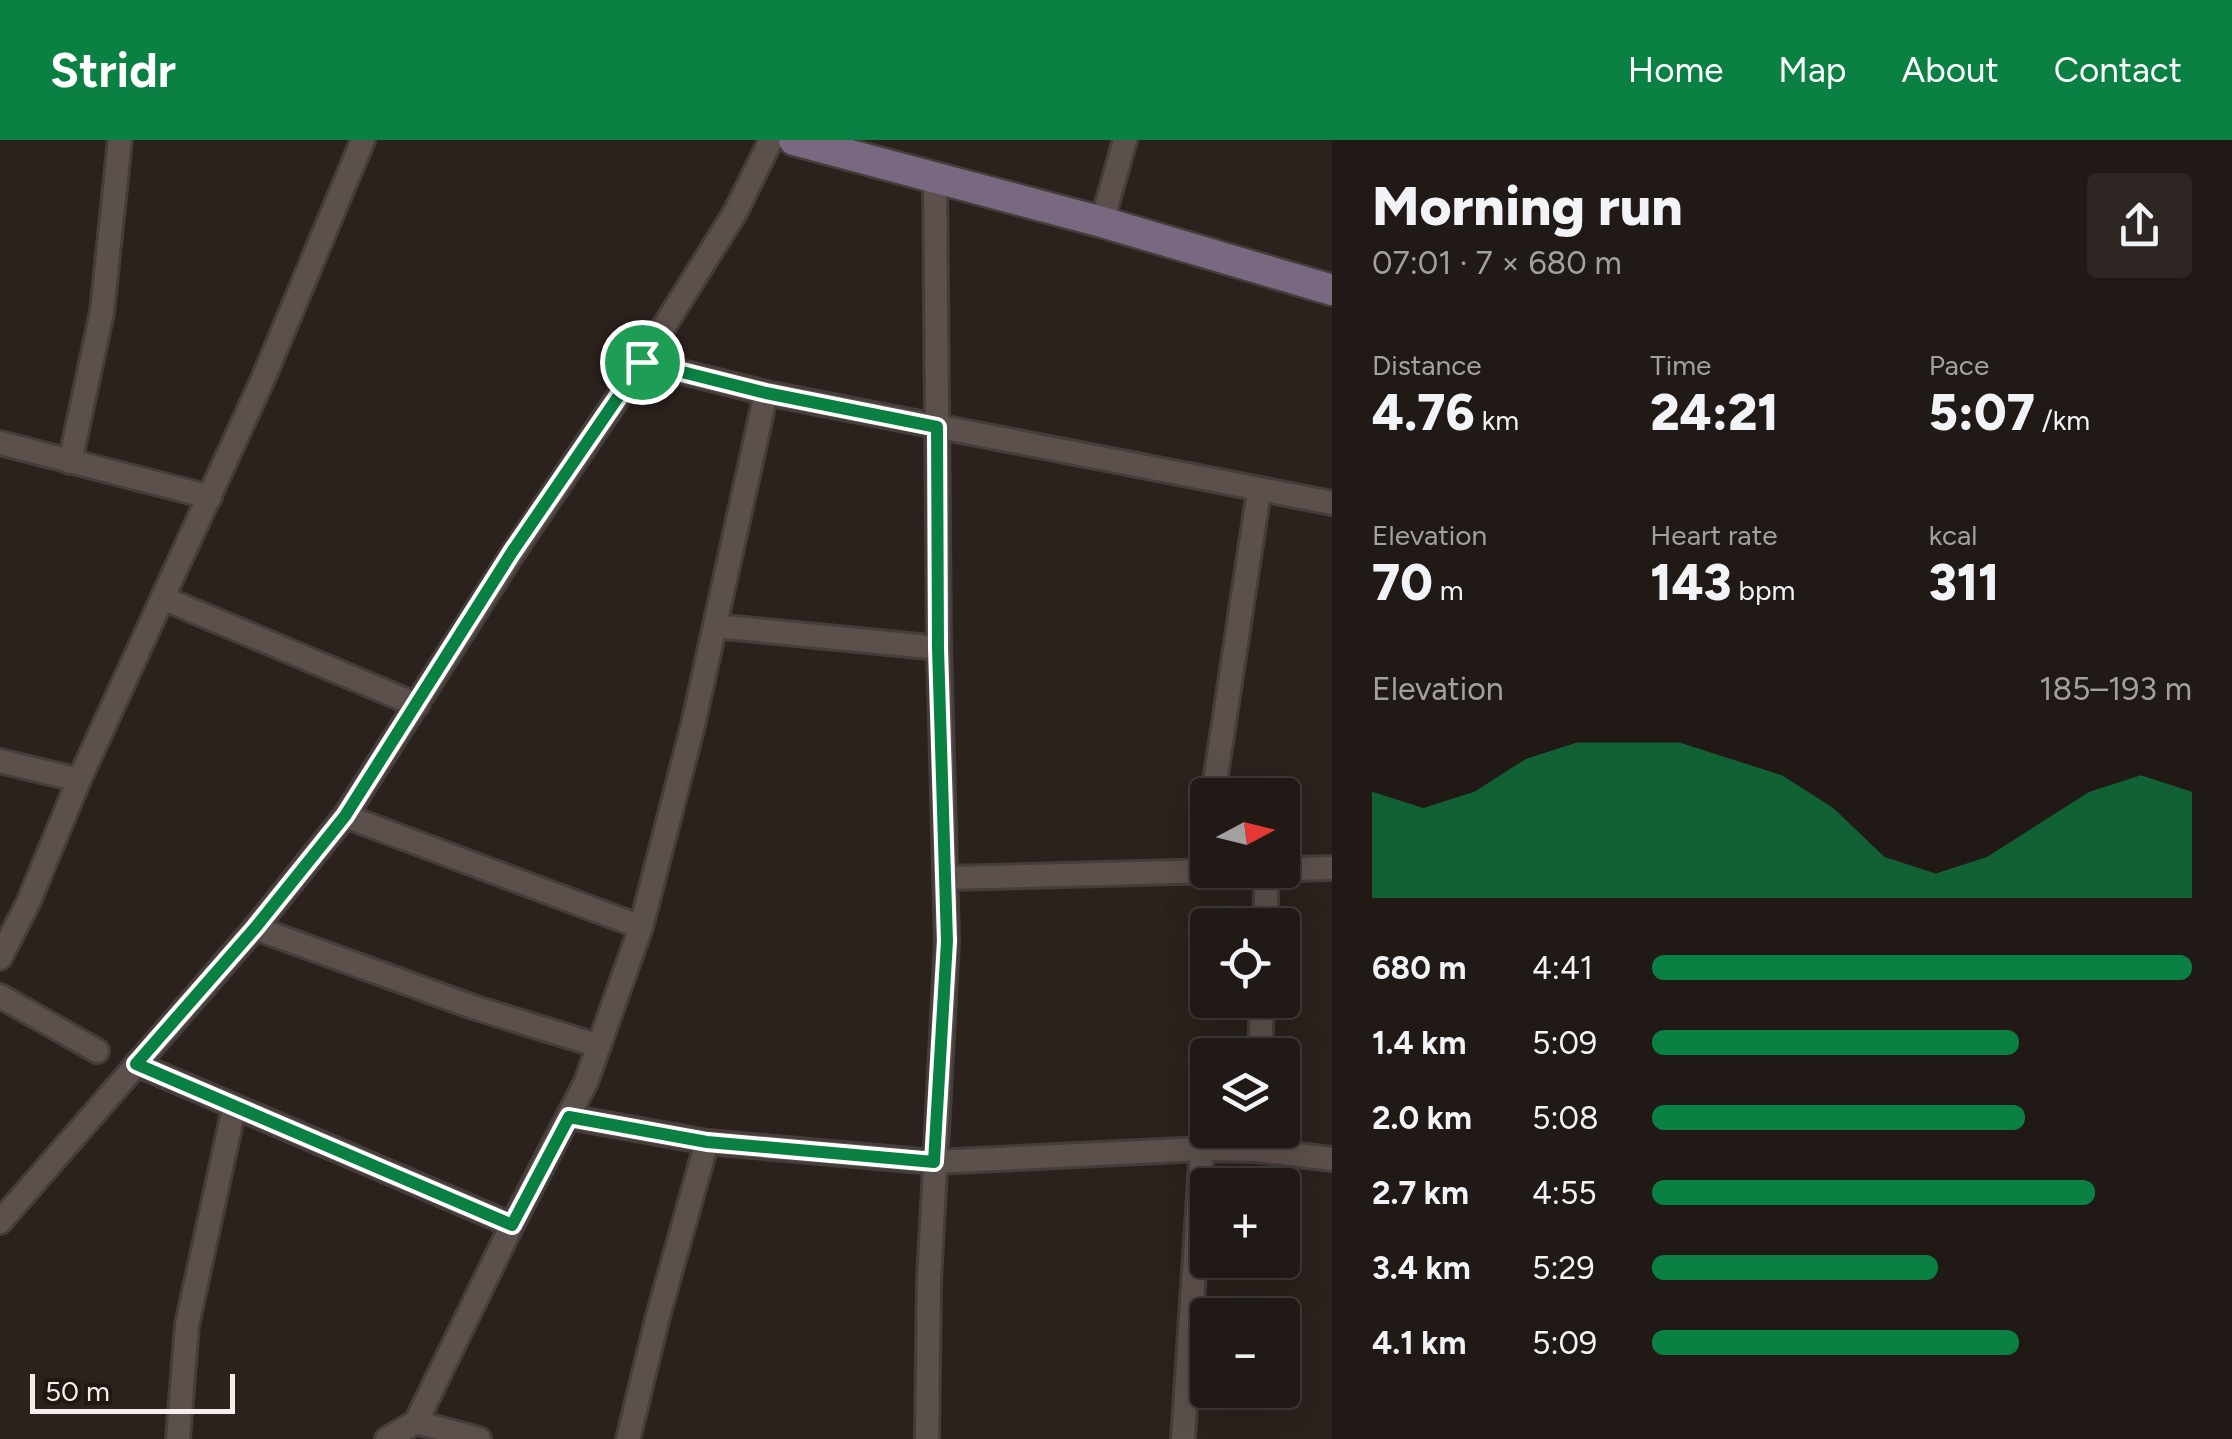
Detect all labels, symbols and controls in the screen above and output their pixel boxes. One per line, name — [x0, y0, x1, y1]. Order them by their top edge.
text: Stridr — [50, 41, 176, 99]
text: Home — [1628, 49, 1723, 91]
text: Map — [1778, 49, 1847, 91]
text: About — [1902, 49, 1999, 91]
text: Contact — [2054, 49, 2182, 91]
text: Morning run — [1372, 173, 1683, 239]
button: share — [2087, 173, 2192, 278]
text: 07:01 · 7 × 680 m — [1372, 244, 1622, 282]
pin — [600, 320, 685, 405]
icon: arrive — [615, 335, 670, 390]
text: Distance — [1372, 348, 1482, 382]
text: Time — [1650, 348, 1711, 382]
text: Pace — [1929, 348, 1989, 382]
text: 4.76 — [1372, 382, 1475, 443]
text: 24:21 — [1650, 382, 1779, 443]
text: 5:07 — [1929, 382, 2035, 443]
text: km — [1475, 403, 1519, 437]
text: /km — [2035, 403, 2090, 437]
text: Elevation — [1372, 518, 1487, 552]
text: Heart rate — [1650, 518, 1777, 552]
text: kcal — [1929, 518, 1978, 552]
text: 70 — [1372, 552, 1433, 613]
text: 143 — [1650, 552, 1732, 613]
text: 311 — [1929, 552, 1999, 613]
text: m — [1433, 573, 1464, 607]
text: bpm — [1732, 573, 1795, 607]
text: Elevation — [1372, 670, 1504, 708]
text: 185–193 m — [2039, 670, 2192, 708]
north arrow — [1190, 778, 1300, 888]
map controls — [1190, 778, 1300, 1408]
button: locate — [1190, 908, 1300, 1018]
text: 680 m — [1372, 949, 1466, 987]
text: 4:41 — [1532, 949, 1593, 987]
text: 1.4 km — [1372, 1024, 1466, 1062]
text: 5:09 — [1532, 1024, 1597, 1062]
button: layers — [1190, 1038, 1300, 1148]
text: 2.0 km — [1372, 1099, 1472, 1137]
text: 5:08 — [1532, 1099, 1599, 1137]
button: + — [1190, 1168, 1300, 1278]
text: 2.7 km — [1372, 1174, 1469, 1212]
text: 4:55 — [1532, 1174, 1597, 1212]
text: 3.4 km — [1372, 1249, 1471, 1287]
text: 5:29 — [1532, 1249, 1595, 1287]
button: − — [1190, 1298, 1300, 1408]
text: 4.1 km — [1372, 1324, 1466, 1362]
text: 5:09 — [1532, 1324, 1597, 1362]
scale bar — [30, 1369, 235, 1414]
text: 50 m — [45, 1374, 110, 1408]

